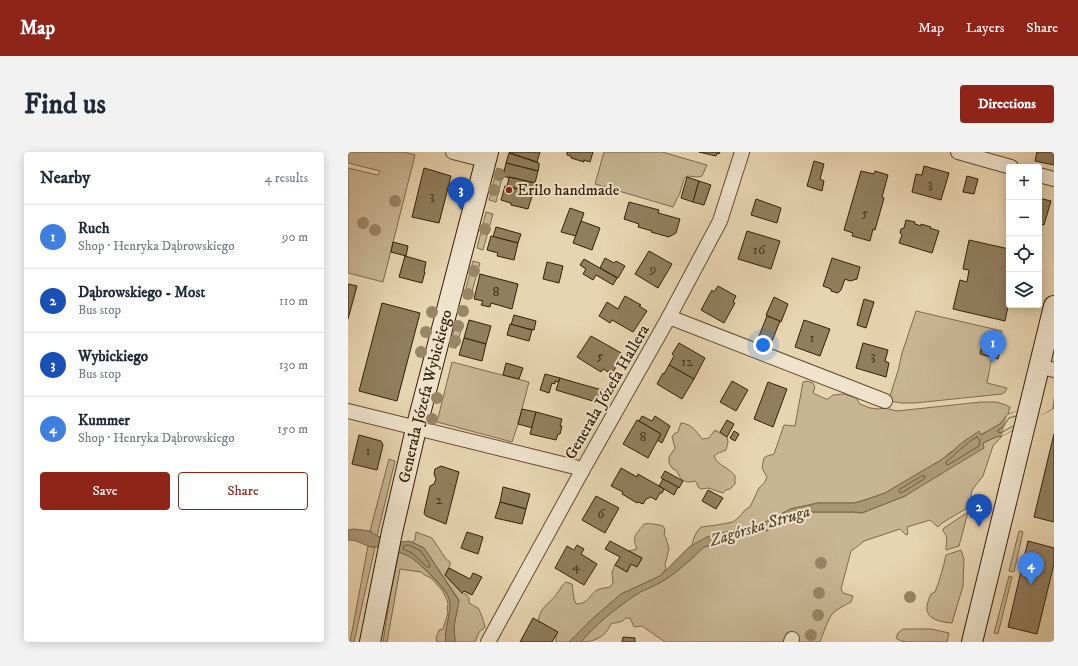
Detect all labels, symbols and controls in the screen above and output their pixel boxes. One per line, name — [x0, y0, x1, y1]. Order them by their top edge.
text: Map — [20, 17, 55, 40]
text: Map — [918, 19, 944, 37]
text: Layers — [966, 19, 1004, 37]
text: Share — [1026, 19, 1058, 37]
button: Directions — [960, 85, 1054, 123]
text: Find us — [24, 87, 106, 122]
map controls — [1006, 164, 1042, 308]
button: + — [1006, 164, 1042, 200]
text: Nearby — [40, 167, 90, 189]
text: 4 results — [265, 170, 308, 186]
house number: 3 — [927, 175, 933, 193]
pin: 3 — [448, 177, 474, 210]
place label: Erilo handmade — [517, 180, 620, 200]
marker: Erilo handmade — [504, 185, 514, 195]
house number: 3 — [429, 187, 435, 205]
button: − — [1006, 200, 1042, 236]
house number: 5 — [862, 204, 869, 222]
text: Ruch — [78, 219, 110, 238]
text: 1 — [51, 229, 55, 245]
text: 90 m — [282, 229, 308, 245]
button: locate — [1006, 236, 1042, 272]
text: Shop · Henryka Dąbrowskiego — [78, 238, 234, 254]
house number: 16 — [753, 241, 766, 259]
house number: 9 — [649, 260, 657, 278]
button: layers — [1006, 272, 1042, 308]
text: Dąbrowskiego - Most — [78, 283, 205, 302]
house number: 8 — [492, 283, 500, 301]
text: 2 — [50, 293, 56, 309]
text: 110 m — [279, 293, 308, 309]
text: Bus stop — [78, 302, 121, 318]
street label: Generała Józefa Wybickiego — [394, 307, 457, 485]
street label: Generała Józefa Hallera — [560, 321, 654, 463]
house number: 1 — [809, 329, 815, 347]
pin: 1 — [980, 330, 1006, 363]
your location — [753, 335, 773, 355]
text: Wybickiego — [78, 347, 148, 366]
house number: 5 — [597, 347, 604, 365]
house number: 3 — [870, 347, 876, 365]
house number: 12 — [681, 353, 693, 371]
text: 3 — [51, 357, 55, 373]
text: 130 m — [279, 357, 308, 373]
text: Bus stop — [78, 366, 121, 382]
text: Kummer — [78, 411, 130, 430]
text: 4 — [49, 421, 57, 437]
text: 150 m — [277, 421, 308, 437]
house number: 8 — [639, 428, 647, 446]
text: Shop · Henryka Dąbrowskiego — [78, 430, 234, 446]
house number: 1 — [365, 442, 371, 460]
button: Save — [40, 472, 170, 510]
button: Share — [178, 472, 308, 510]
house number: 2 — [436, 491, 443, 509]
pin: 2 — [966, 494, 992, 527]
water label: Zagórska Struga — [706, 500, 813, 552]
house number: 6 — [597, 505, 605, 523]
pin: 4 — [1018, 552, 1044, 585]
house number: 4 — [572, 557, 581, 575]

